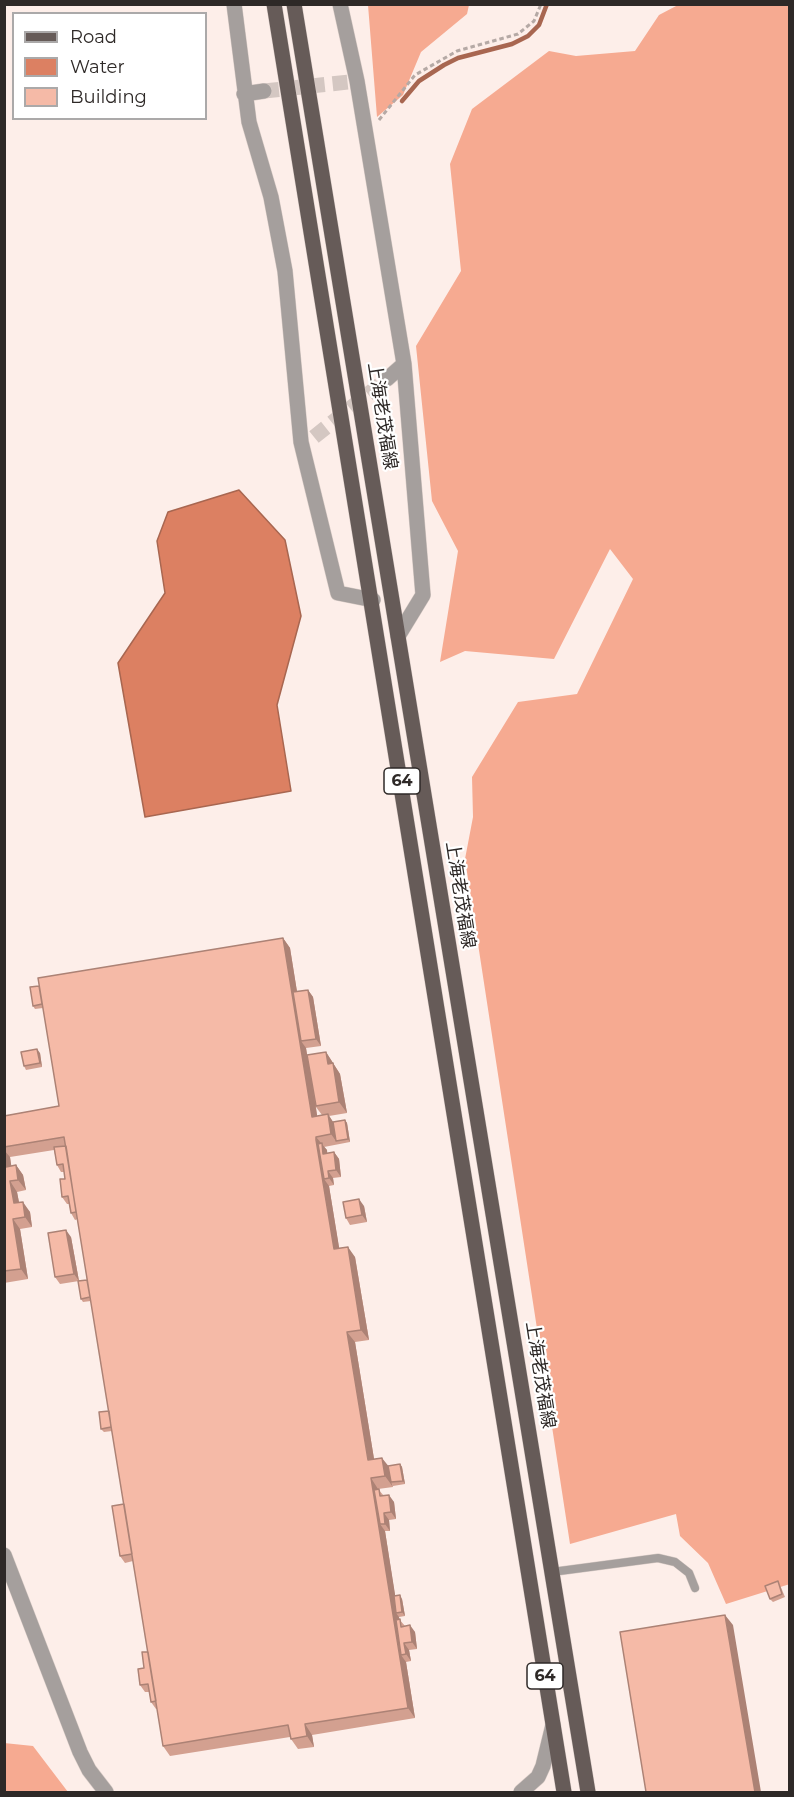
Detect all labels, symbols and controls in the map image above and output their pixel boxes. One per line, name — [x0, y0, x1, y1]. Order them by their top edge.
legend — [12, 12, 207, 120]
text: Road — [70, 26, 117, 48]
text: Water — [70, 56, 125, 78]
text: Building — [70, 86, 147, 108]
street label: 上海老茂福線 — [363, 361, 401, 471]
road number: 64 — [384, 768, 420, 794]
street label: 上海老茂福線 — [441, 840, 479, 950]
street label: 上海老茂福線 — [521, 1320, 559, 1430]
road number: 64 — [527, 1663, 563, 1689]

